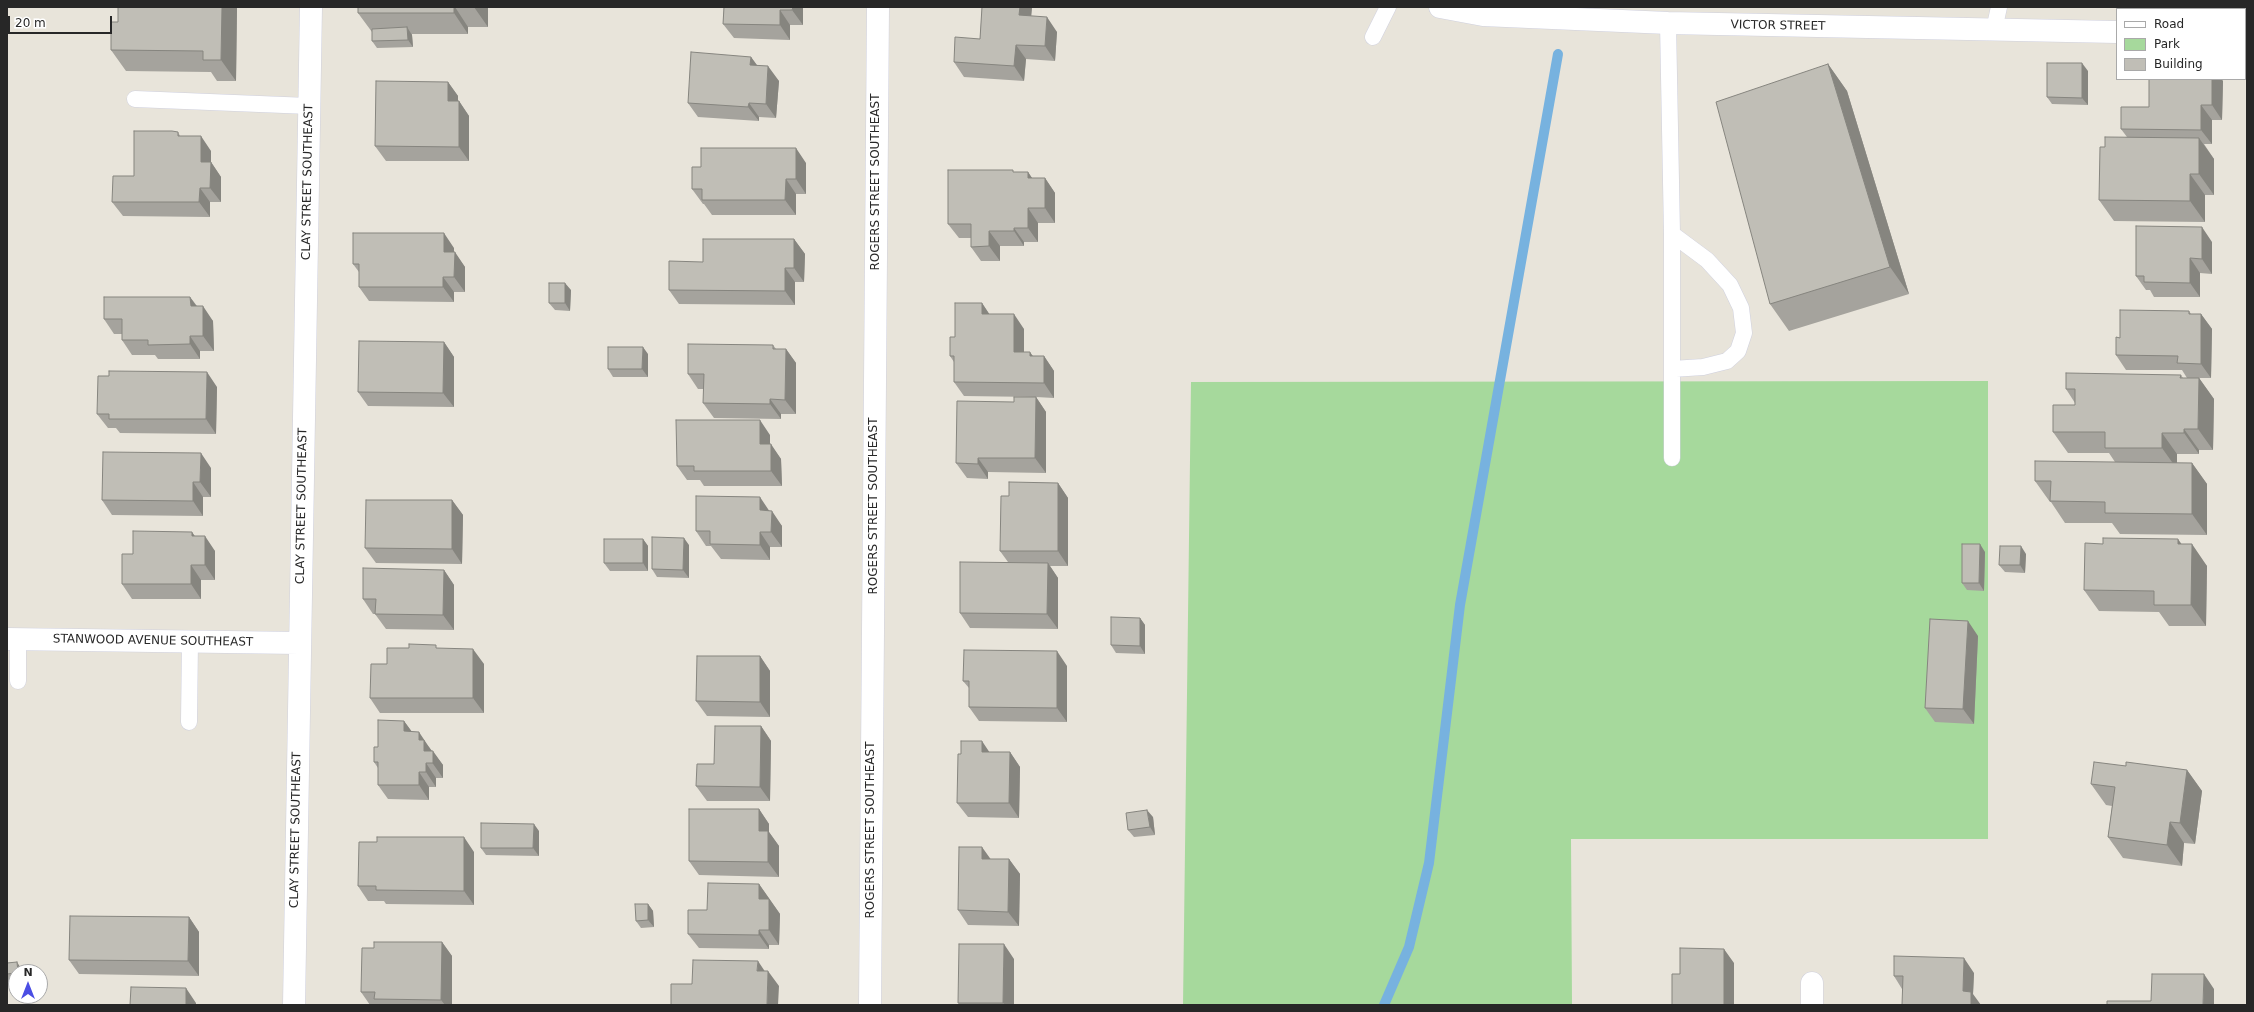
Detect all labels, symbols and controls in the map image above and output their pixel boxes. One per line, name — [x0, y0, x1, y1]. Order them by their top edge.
scale bar — [10, 8, 114, 34]
legend — [2116, 8, 2246, 80]
text: 20 m — [15, 16, 46, 30]
text: Road — [2154, 17, 2184, 31]
street label: VICTOR STREET — [1730, 18, 1826, 34]
text: Park — [2154, 37, 2180, 51]
text: Building — [2154, 57, 2203, 71]
street label: ROGERS STREET SOUTHEAST — [869, 94, 883, 270]
street label: CLAY STREET SOUTHEAST — [299, 104, 317, 260]
street label: ROGERS STREET SOUTHEAST — [867, 418, 881, 594]
street label: CLAY STREET SOUTHEAST — [293, 428, 311, 584]
street label: STANWOOD AVENUE SOUTHEAST — [53, 632, 253, 650]
street label: ROGERS STREET SOUTHEAST — [864, 742, 878, 918]
street label: CLAY STREET SOUTHEAST — [287, 752, 305, 908]
north arrow — [8, 964, 48, 1004]
text: N — [23, 966, 33, 979]

